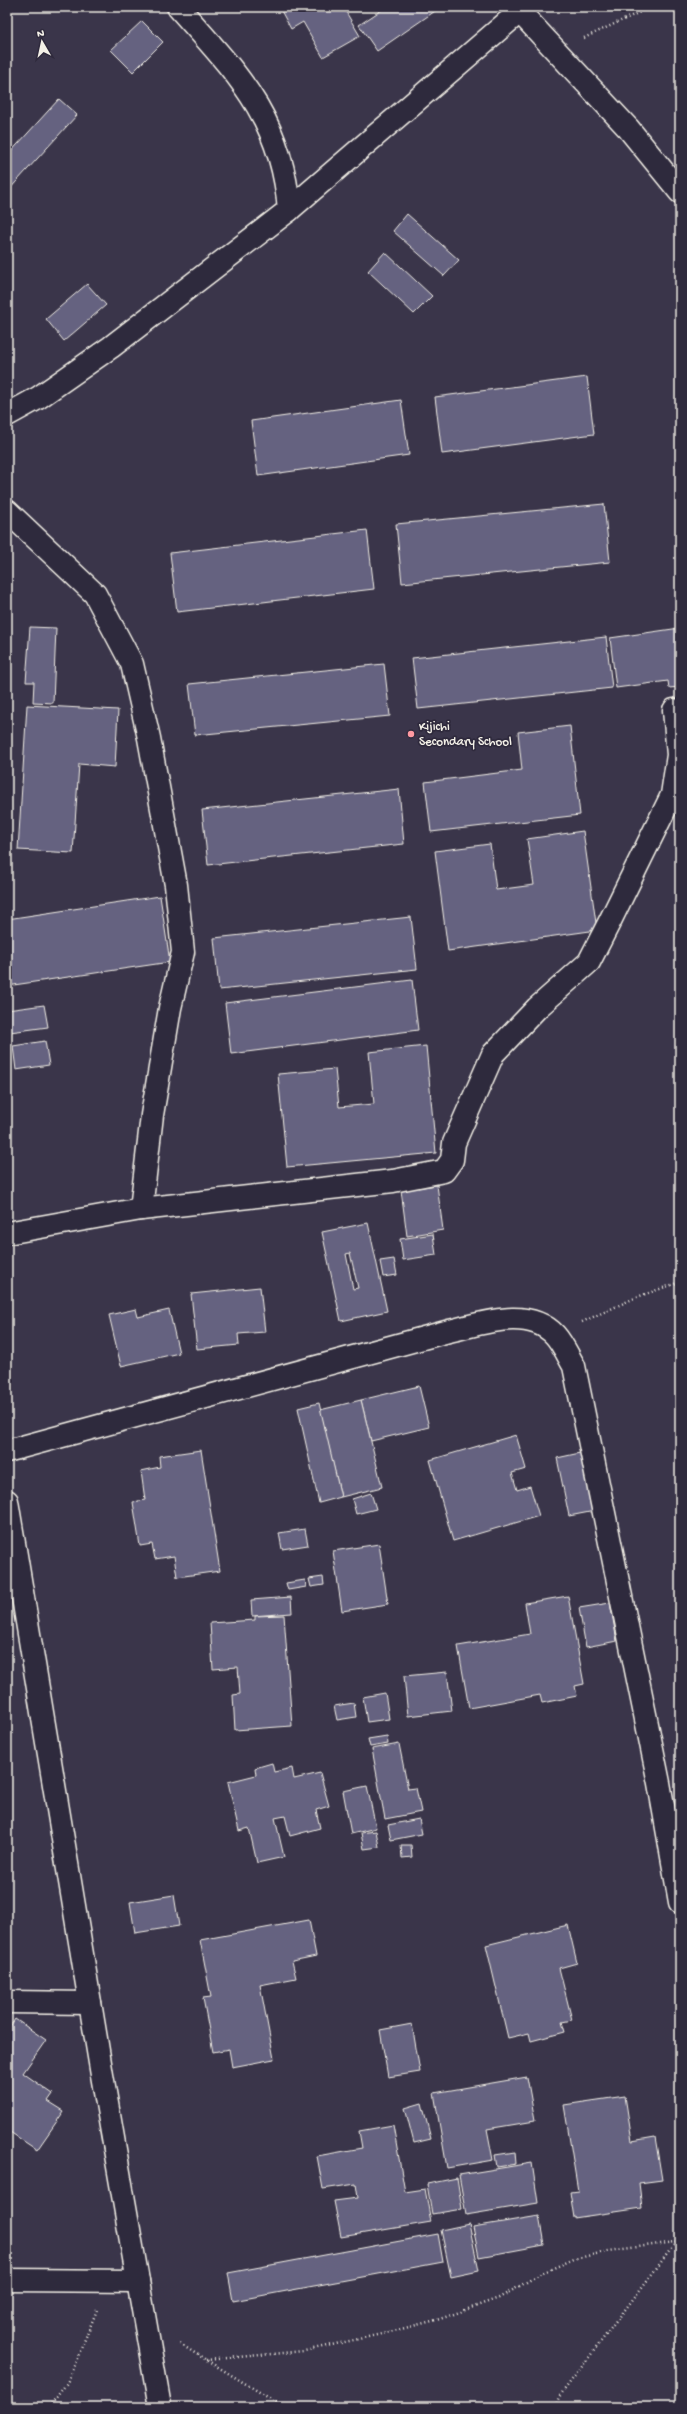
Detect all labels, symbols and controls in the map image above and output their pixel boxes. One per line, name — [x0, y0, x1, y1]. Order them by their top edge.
north arrow — [22, 22, 62, 62]
text: N — [36, 28, 45, 41]
place label: Kijichi Secondary School — [419, 720, 512, 750]
marker: Kijichi Secondary School — [406, 729, 416, 739]

